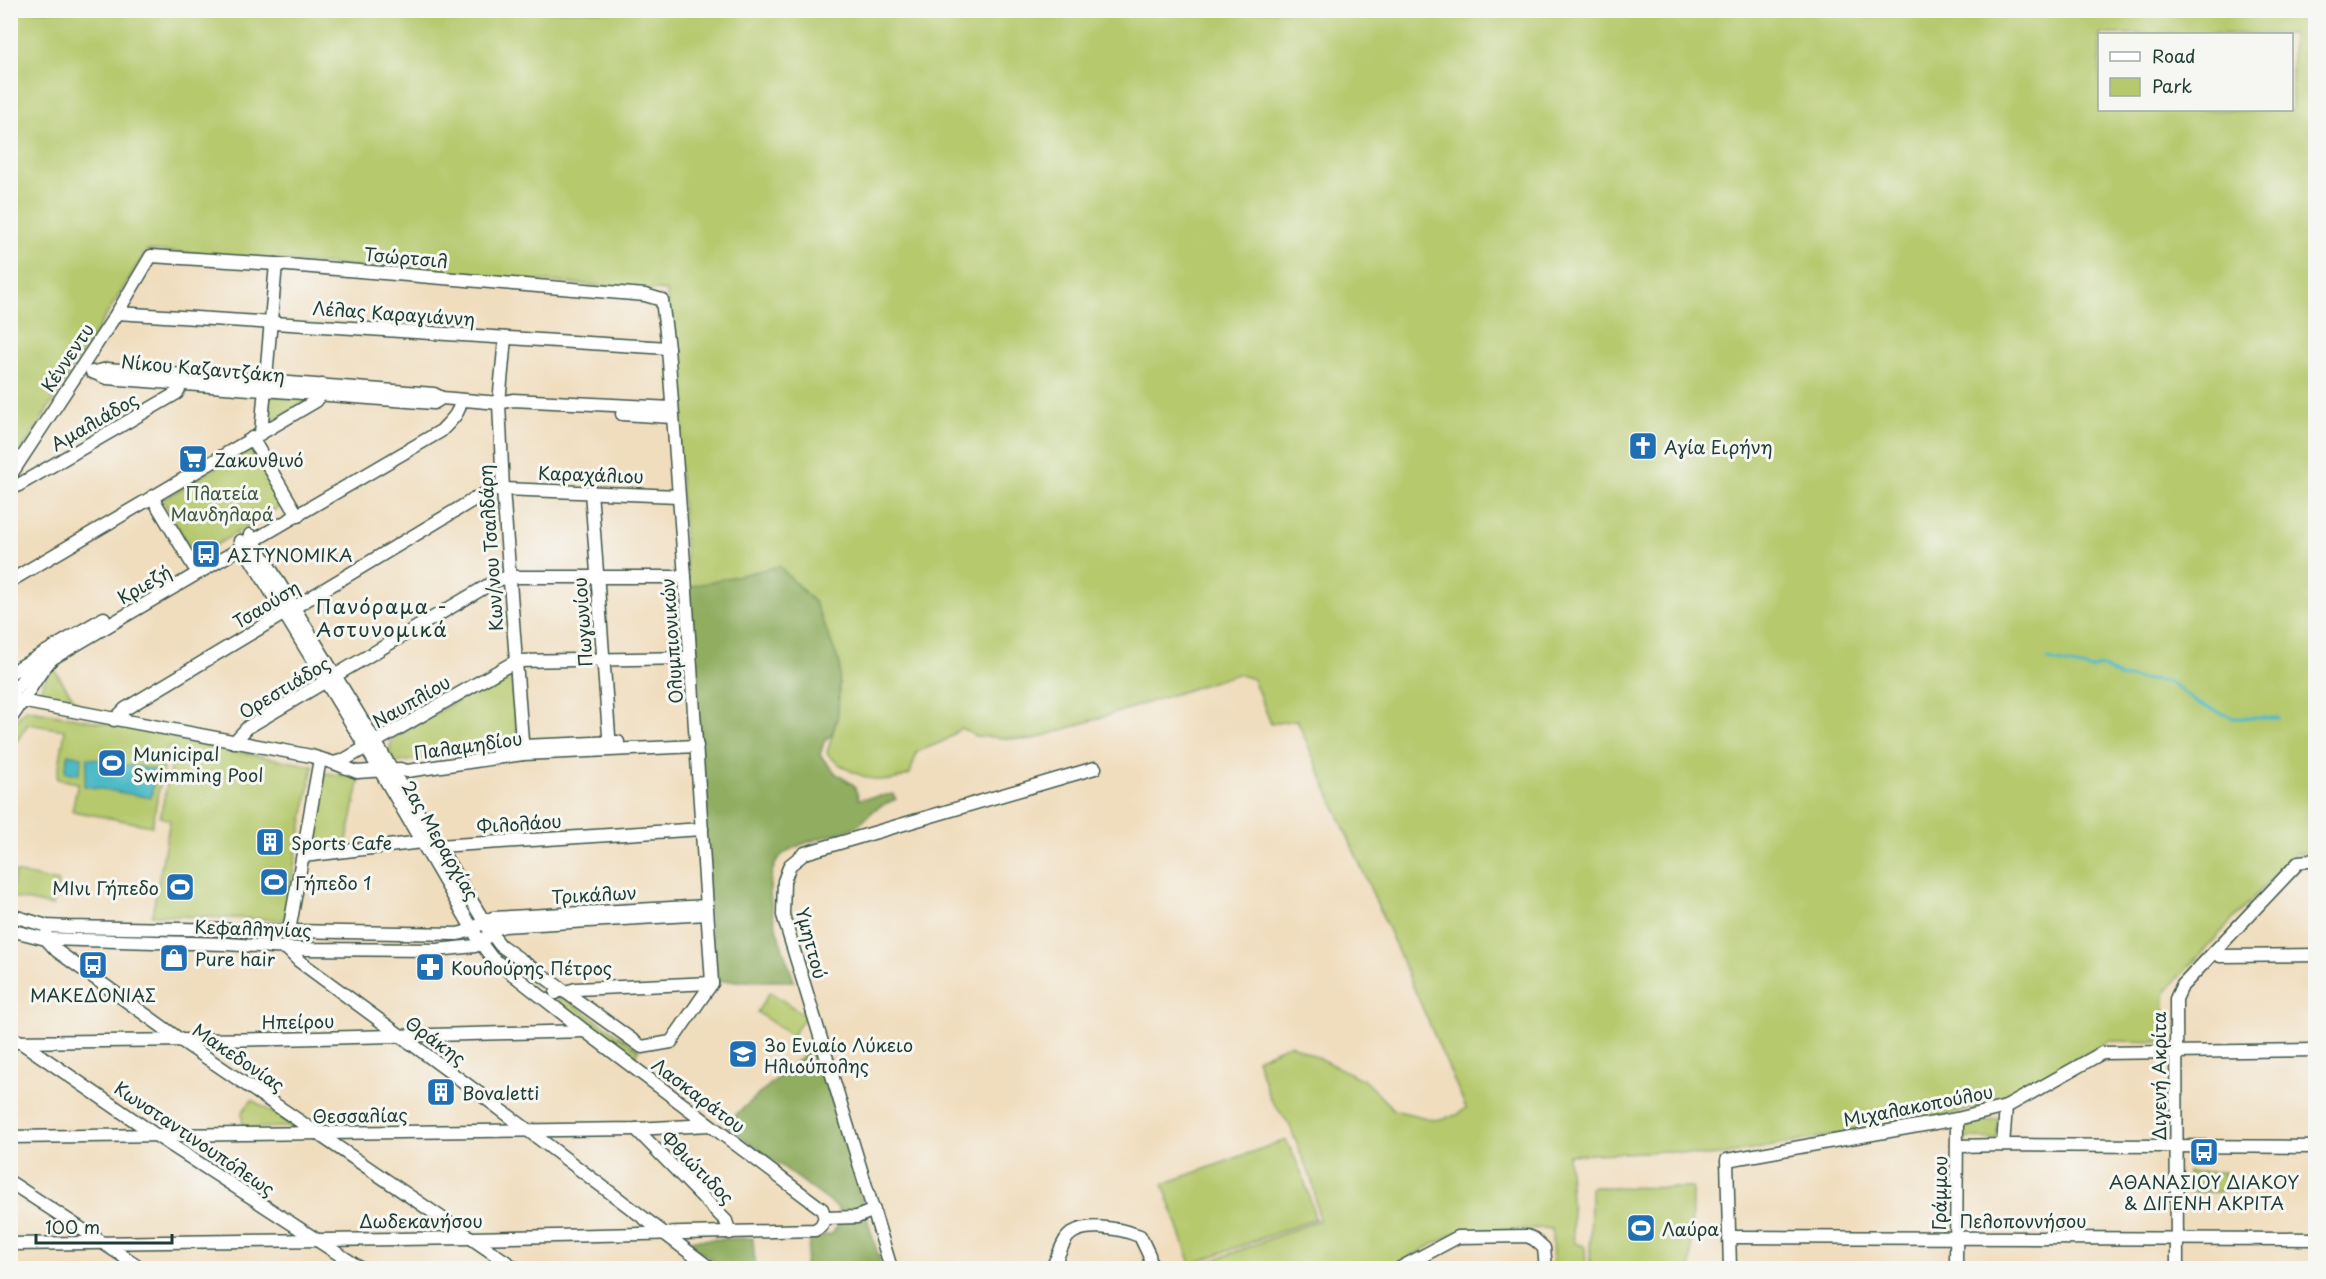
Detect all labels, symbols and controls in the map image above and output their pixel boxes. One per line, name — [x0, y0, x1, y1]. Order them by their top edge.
legend — [2098, 33, 2293, 111]
text: Road — [2152, 42, 2196, 69]
text: Park — [2152, 72, 2192, 99]
street label: Τσώρτσιλ — [363, 240, 449, 274]
street label: Λέλας Καραγιάννη — [312, 294, 476, 332]
street label: Κέννεντυ — [34, 317, 100, 397]
street label: Νίκου Καζαντζάκη — [120, 347, 286, 389]
street label: Αμαλιάδος — [45, 385, 143, 457]
church icon: Αγία Ειρήνη — [1627, 430, 1659, 462]
place label: Αγία Ειρήνη — [1664, 433, 1773, 460]
supermarket icon: Ζακυνθινό — [177, 443, 209, 475]
place label: Ζακυνθινό — [214, 446, 304, 473]
street label: Καραχάλιου — [538, 459, 644, 489]
street label: Κων/νου Τσαλδάρη — [471, 464, 509, 632]
park label: Πλατεία Μανδηλαρά — [170, 479, 274, 527]
bus stop icon: ΑΣΤΥΝΟΜΙΚΑ — [190, 538, 222, 570]
place label: ΑΣΤΥΝΟΜΙΚΑ — [227, 541, 353, 568]
street label: Κριεζή — [112, 558, 176, 610]
street label: Τσαούση — [227, 573, 305, 635]
street label: Πωγωνίου — [565, 576, 599, 668]
street label: Ολυμπιονικών — [653, 577, 689, 705]
district label: Πανόραμα - Αστυνομικά — [316, 591, 449, 644]
street label: Ορεστιάδος — [233, 649, 335, 725]
street label: Ναυπλίου — [367, 668, 455, 734]
street label: Παλαμηδίου — [412, 724, 524, 766]
place label: Municipal Swimming Pool — [133, 740, 263, 788]
sports icon: Municipal Swimming Pool — [96, 747, 128, 779]
street label: 2ας Μεραρχίας — [396, 775, 486, 905]
street label: Φιλολάου — [476, 807, 562, 839]
building icon: Sports Cafe — [254, 826, 286, 858]
place label: Sports Cafe — [291, 829, 392, 856]
sports icon: Γήπεδο 1 — [258, 866, 290, 898]
place label: Γήπεδο 1 — [295, 869, 371, 896]
sports icon: ΜΊνι Γήπεδο — [164, 871, 196, 903]
place label: ΜΊνι Γήπεδο — [52, 874, 159, 901]
street label: Τρικάλων — [551, 878, 637, 910]
street label: Υμηττού — [789, 904, 835, 982]
street label: Κεφαλληνίας — [194, 912, 312, 944]
shop icon: Pure hair — [158, 942, 190, 974]
place label: Pure hair — [195, 945, 276, 972]
bus stop icon: ΜΑΚΕΔΟΝΙΑΣ — [77, 949, 109, 981]
pharmacy icon: Κουλούρης Πέτρος — [414, 951, 446, 983]
place label: Κουλούρης Πέτρος — [451, 954, 612, 981]
place label: ΜΑΚΕΔΟΝΙΑΣ — [30, 981, 156, 1008]
street label: Ηπείρου — [261, 1007, 335, 1035]
street label: Θράκης — [400, 1009, 472, 1071]
street label: Διγενή Ακρίτα — [2145, 1011, 2172, 1141]
street label: Μακεδονίας — [187, 1016, 291, 1098]
place label: 3ο Ενιαίο Λύκειο Ηλιούπολης — [764, 1031, 913, 1079]
school or university icon: 3ο Ενιαίο Λύκειο Ηλιούπολης — [727, 1038, 759, 1070]
street label: Λασκαράτου — [647, 1051, 751, 1139]
street label: Κωνσταντινουπόλεως — [109, 1074, 281, 1202]
building icon: Bovaletti — [425, 1076, 457, 1108]
street label: Μιχαλακοπούλου — [1841, 1077, 1995, 1133]
place label: Bovaletti — [462, 1079, 539, 1106]
street label: Θεσσαλίας — [312, 1101, 408, 1129]
street label: Φθιώτιδος — [655, 1124, 741, 1210]
bus stop icon: ΑΘΑΝΑΣΙΟΥ ΔΙΑΚΟΥ & ΔΙΓΕΝΗ ΑΚΡΙΤΑ — [2188, 1136, 2220, 1168]
street label: Γράμμου — [1925, 1155, 1953, 1231]
place label: ΑΘΑΝΑΣΙΟΥ ΔΙΑΚΟΥ & ΔΙΓΕΝΗ ΑΚΡΙΤΑ — [2109, 1168, 2299, 1216]
scale bar — [36, 1207, 172, 1245]
street label: Δωδεκανήσου — [359, 1207, 483, 1234]
street label: Πελοποννήσου — [1960, 1207, 2086, 1234]
sports icon: Λαύρα — [1625, 1212, 1657, 1244]
text: 100 m — [45, 1213, 100, 1240]
place label: Λαύρα — [1662, 1215, 1719, 1242]

